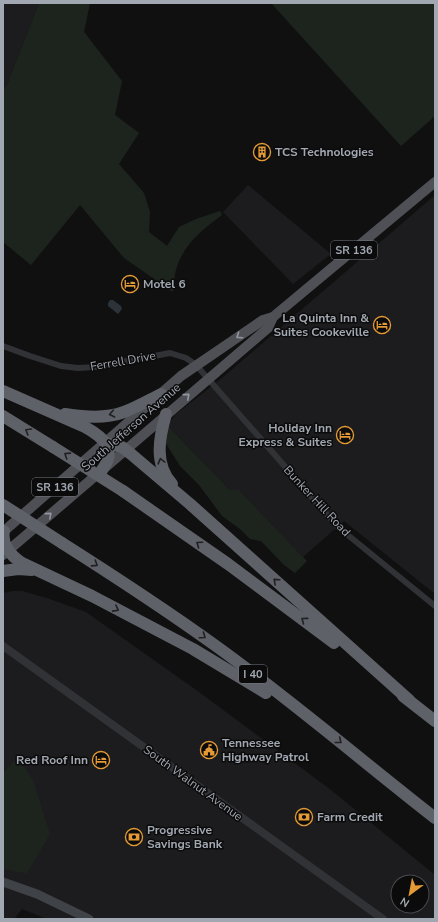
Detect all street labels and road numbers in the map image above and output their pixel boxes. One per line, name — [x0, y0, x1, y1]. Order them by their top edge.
road number: SR 136 — [331, 241, 377, 259]
street label: Ferrell Drive — [89, 347, 157, 375]
street label: South Jefferson Avenue — [78, 379, 184, 475]
street label: Bunker Hill Road — [280, 462, 354, 540]
road number: SR 136 — [32, 478, 78, 496]
road number: I 40 — [239, 665, 267, 683]
street label: South Walnut Avenue — [140, 742, 246, 824]

